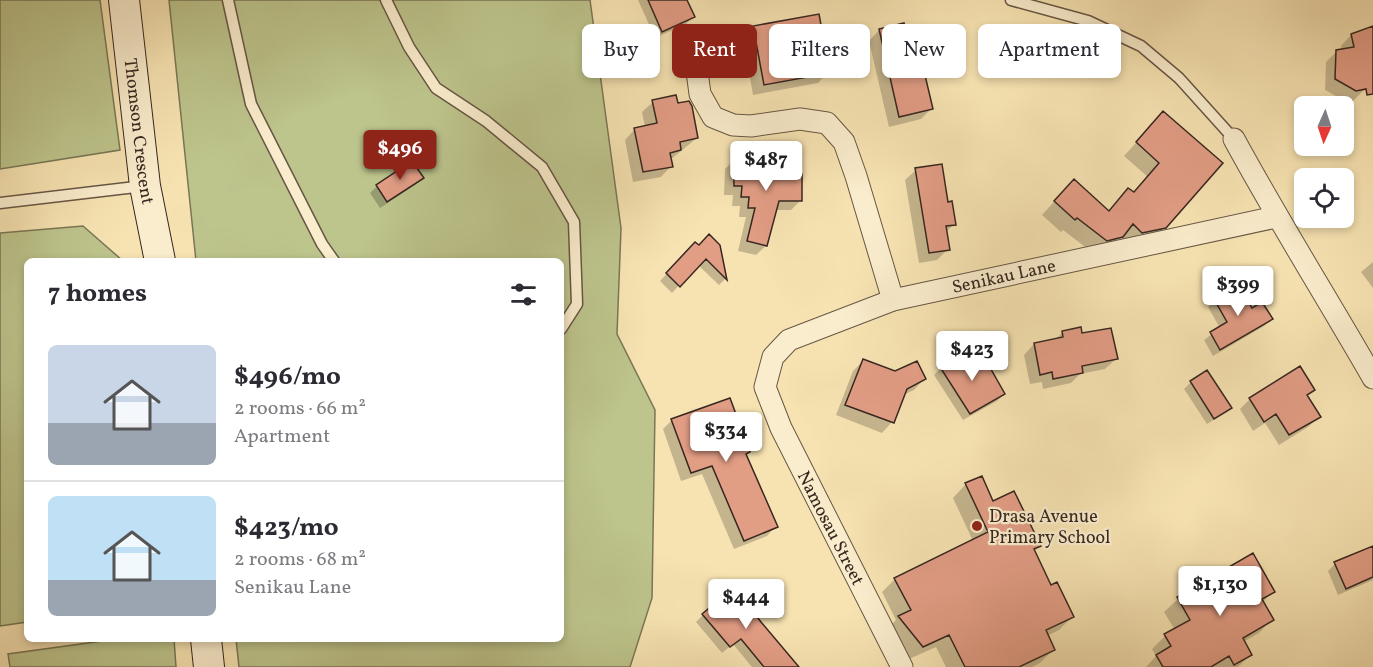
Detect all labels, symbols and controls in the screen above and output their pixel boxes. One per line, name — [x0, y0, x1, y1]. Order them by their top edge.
chip: Buy — [582, 24, 660, 78]
chip: Rent — [672, 24, 757, 78]
chip: Filters — [769, 24, 870, 78]
chip: New — [882, 24, 966, 78]
chip: Apartment — [978, 24, 1121, 78]
street label: Thomson Crescent — [117, 57, 159, 207]
north arrow — [1294, 96, 1354, 156]
map controls — [1294, 96, 1354, 228]
pin: $496 — [364, 130, 436, 181]
text: $496 — [377, 135, 423, 163]
pin: $487 — [730, 141, 802, 192]
text: $487 — [744, 146, 788, 174]
button: locate — [1294, 168, 1354, 228]
street label: Senikau Lane — [950, 254, 1058, 301]
pin: $399 — [1202, 266, 1274, 317]
text: $399 — [1216, 271, 1260, 299]
text: 7 homes — [48, 276, 147, 312]
icon: filters — [507, 278, 540, 311]
pin: $423 — [936, 331, 1008, 382]
text: $423 — [950, 336, 994, 364]
text: $496/mo — [234, 359, 341, 395]
icon: home — [96, 369, 168, 441]
text: 2 rooms · 66 m² — [234, 395, 366, 423]
pin: $334 — [690, 412, 762, 463]
text: $334 — [704, 417, 748, 445]
text: Apartment — [234, 423, 330, 451]
street label: Namosau Street — [790, 467, 869, 590]
place label: Drasa Avenue Primary School — [989, 505, 1110, 551]
text: $423/mo — [234, 510, 339, 546]
marker: Drasa Avenue Primary School — [970, 519, 984, 533]
icon: home — [96, 520, 168, 592]
text: 2 rooms · 68 m² — [234, 546, 366, 574]
pin: $1,130 — [1171, 566, 1269, 617]
text: $1,130 — [1192, 571, 1248, 599]
text: Senikau Lane — [234, 574, 351, 602]
pin: $444 — [710, 579, 782, 630]
text: $444 — [722, 584, 770, 612]

